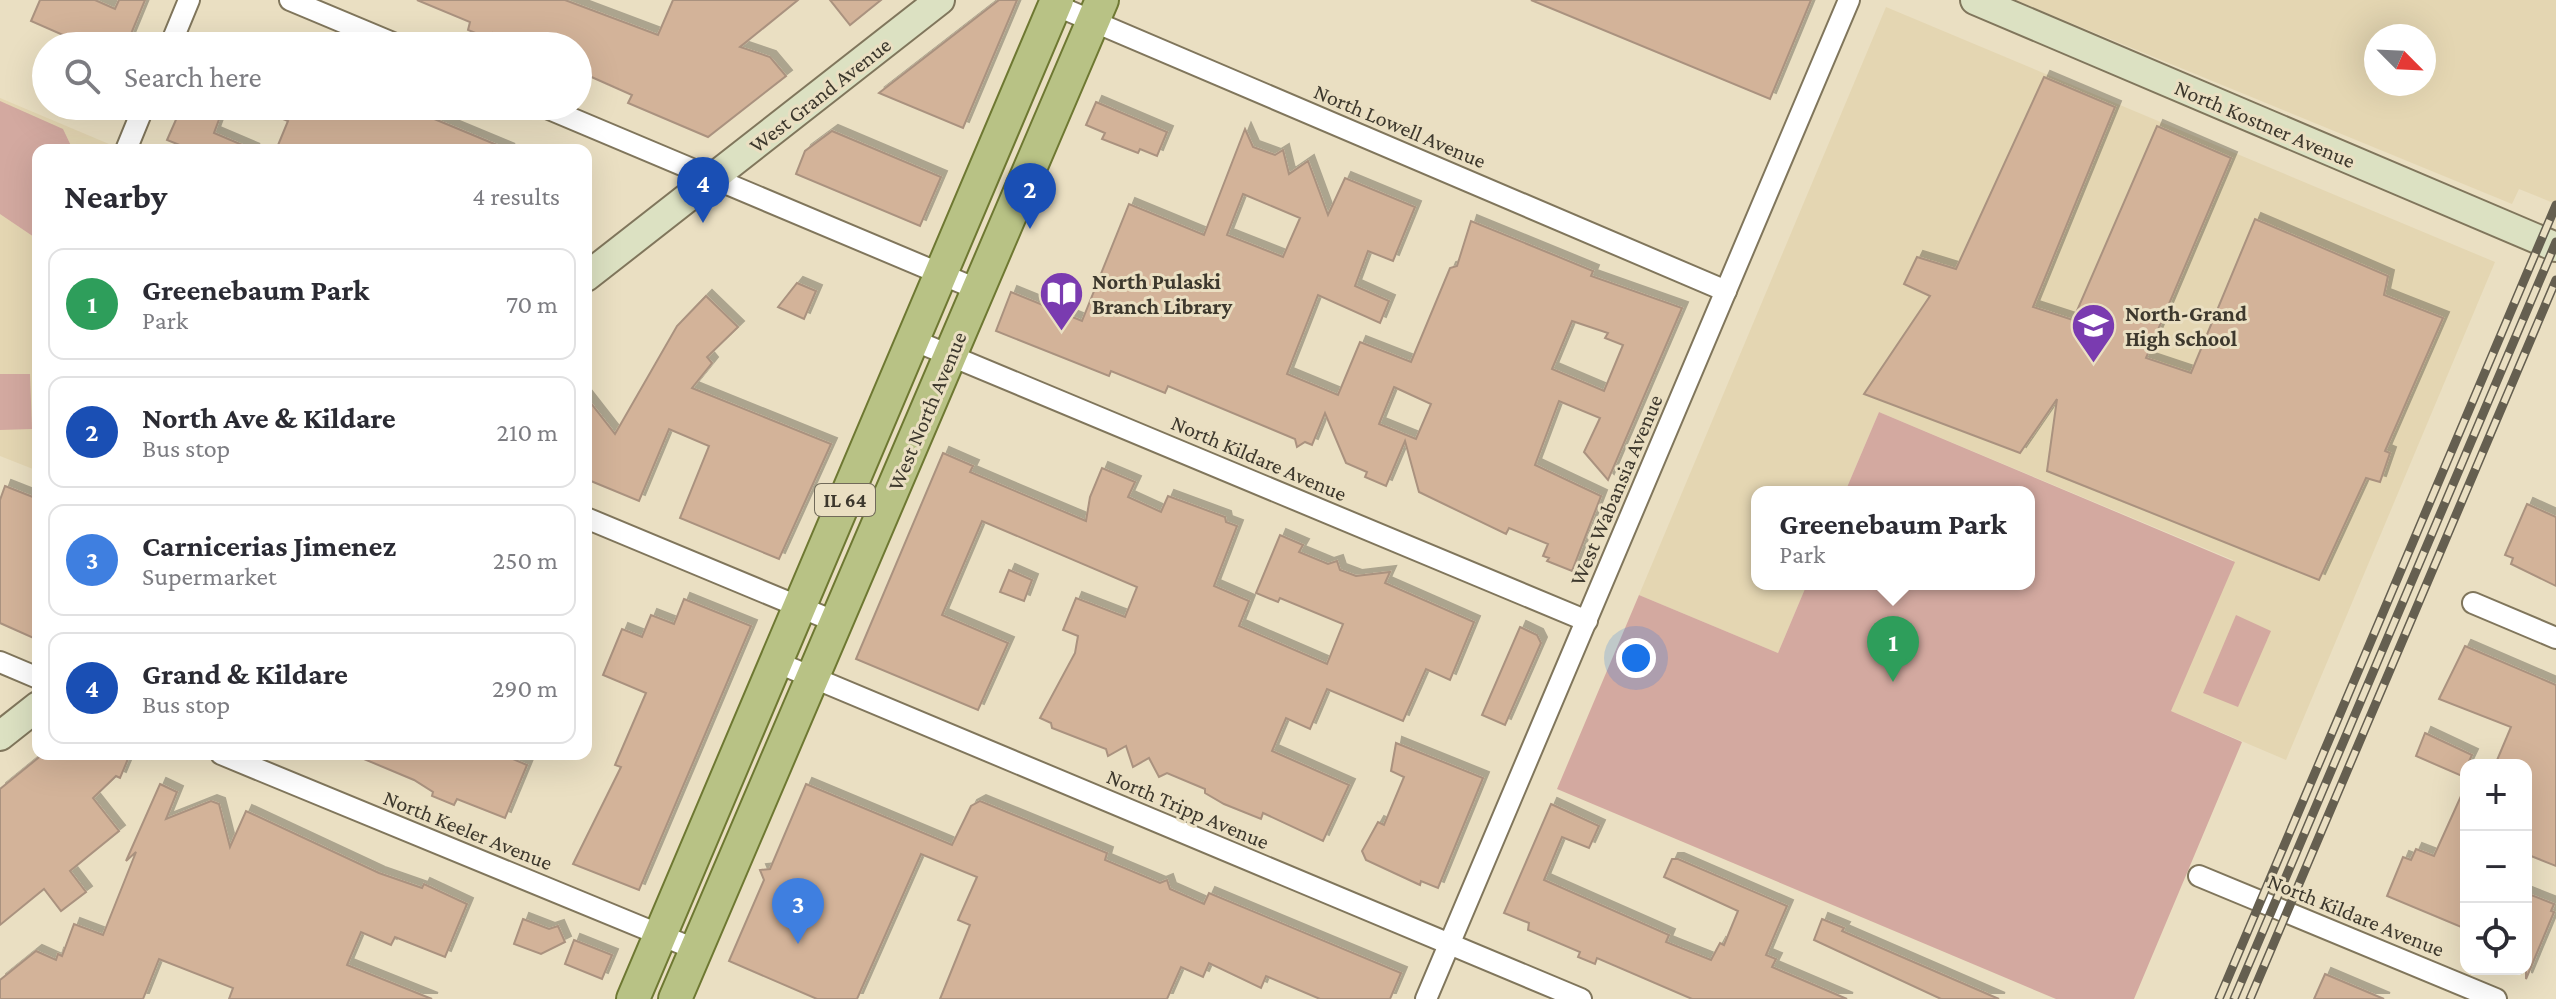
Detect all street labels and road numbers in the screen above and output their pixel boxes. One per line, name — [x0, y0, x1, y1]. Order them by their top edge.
street label: West Grand Avenue — [744, 32, 896, 158]
street label: North Kostner Avenue — [2171, 75, 2359, 173]
street label: North Lowell Avenue — [1310, 78, 1490, 174]
street label: West North Avenue — [882, 328, 972, 494]
street label: West Wabansia Avenue — [1564, 391, 1668, 589]
street label: North Kildare Avenue — [1168, 410, 1350, 506]
road number: IL 64 — [815, 484, 875, 516]
street label: North Tripp Avenue — [1103, 764, 1273, 854]
street label: North Keeler Avenue — [380, 785, 556, 875]
street label: North Kildare Avenue — [2264, 868, 2448, 962]

